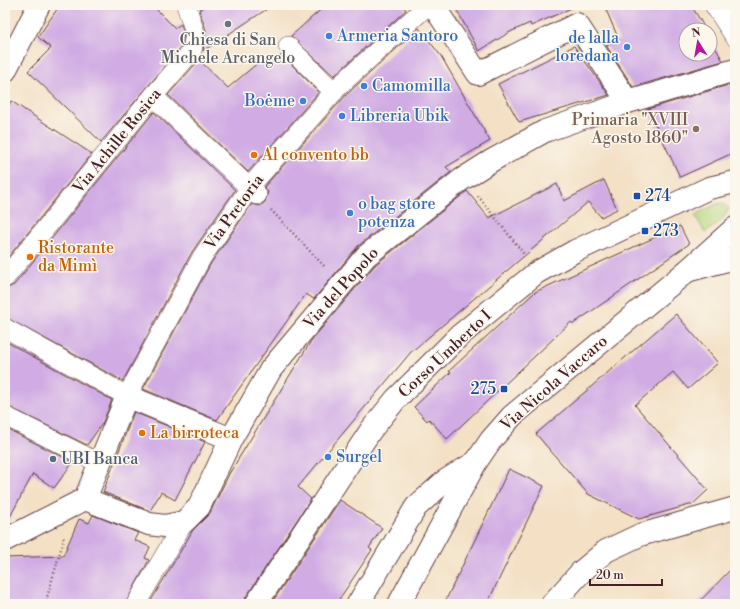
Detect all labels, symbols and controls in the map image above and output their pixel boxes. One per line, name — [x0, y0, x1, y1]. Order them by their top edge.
marker: Chiesa di San Michele Arcangelo — [223, 19, 233, 29]
north arrow — [678, 22, 718, 62]
text: N — [691, 25, 702, 41]
place label: Armeria Santoro — [336, 26, 458, 46]
place label: de lalla loredana — [556, 28, 620, 66]
place label: Chiesa di San Michele Arcangelo — [161, 30, 295, 68]
marker: Armeria Santoro — [324, 31, 334, 41]
marker: de lalla loredana — [622, 42, 632, 52]
place label: Camomilla — [372, 76, 452, 96]
marker: Camomilla — [359, 81, 369, 91]
street label: Via Achille Rosica — [68, 84, 166, 198]
place label: Boėme — [244, 91, 295, 111]
marker: Boėme — [298, 96, 308, 106]
place label: Libreria Ubik — [350, 106, 450, 126]
place label: Primaria "XVIII Agosto 1860" — [572, 110, 688, 148]
marker: Libreria Ubik — [337, 111, 347, 121]
marker: Primaria "XVIII Agosto 1860" — [691, 124, 701, 134]
place label: Al convento bb — [261, 145, 369, 165]
marker: Al convento bb — [249, 150, 259, 160]
street label: Via Pretoria — [199, 170, 269, 254]
place label: 274 — [645, 186, 671, 206]
marker: 274 — [632, 191, 642, 201]
place label: o bag store potenza — [358, 194, 436, 232]
marker: o bag store potenza — [345, 208, 355, 218]
place label: 273 — [653, 221, 679, 241]
marker: 273 — [640, 226, 650, 236]
place label: Ristorante da Mimì — [38, 238, 114, 276]
street label: Via del Popolo — [298, 243, 383, 334]
marker: Ristorante da Mimì — [25, 252, 35, 262]
street label: Corso Umberto I — [394, 306, 496, 402]
street label: Via Nicola Vaccaro — [495, 331, 612, 436]
place label: 275 — [470, 379, 496, 399]
marker: 275 — [499, 384, 509, 394]
place label: La birroteca — [150, 423, 240, 443]
marker: La birroteca — [137, 428, 147, 438]
place label: Surgel — [336, 447, 382, 467]
place label: UBI Banca — [61, 449, 139, 469]
marker: Surgel — [323, 452, 333, 462]
marker: UBI Banca — [48, 454, 58, 464]
scale bar — [590, 561, 662, 587]
text: 20 m — [596, 568, 624, 583]

